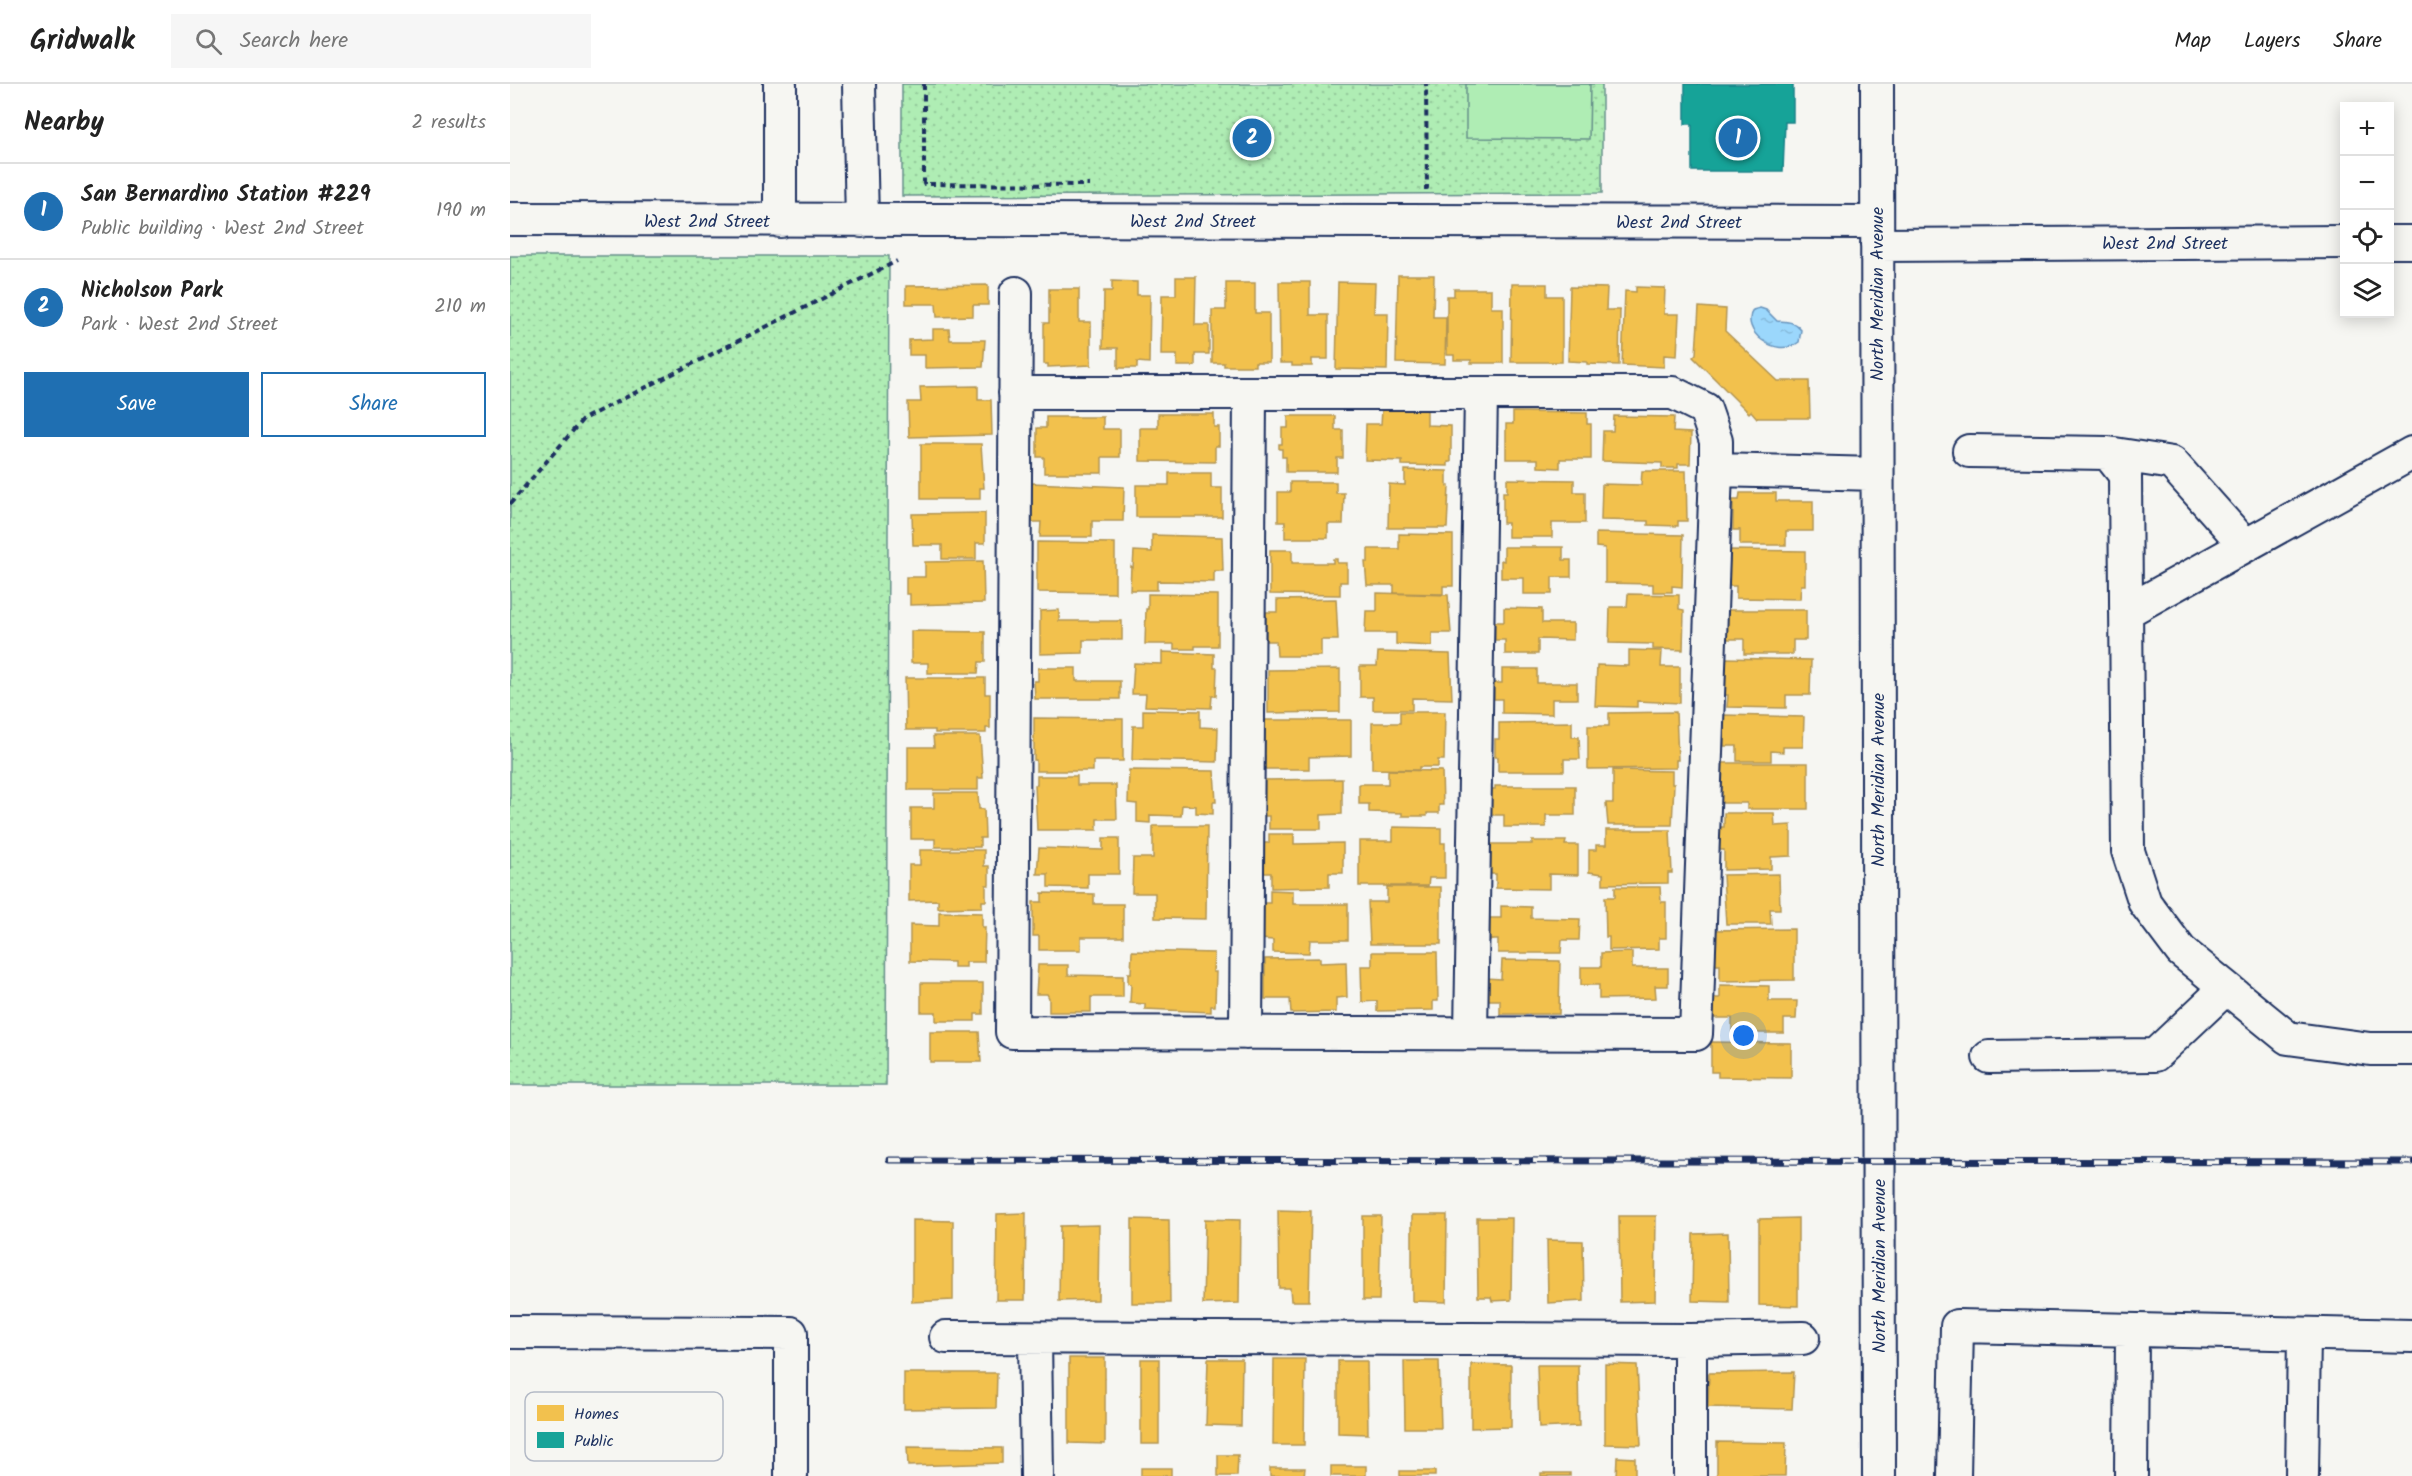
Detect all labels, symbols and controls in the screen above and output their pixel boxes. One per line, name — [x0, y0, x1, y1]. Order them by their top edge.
search box — [171, 14, 591, 68]
text: Gridwalk — [30, 19, 135, 64]
text: Search here — [240, 24, 348, 59]
icon: search — [192, 25, 225, 58]
text: Map — [2174, 25, 2211, 58]
text: Layers — [2244, 25, 2300, 58]
text: Share — [2333, 25, 2382, 58]
text: Nearby — [24, 102, 104, 144]
map controls — [2340, 102, 2394, 318]
button: + — [2340, 102, 2394, 156]
text: 2 results — [411, 107, 486, 139]
pin: 2 — [1232, 116, 1272, 160]
pin: 1 — [1718, 116, 1758, 160]
button: − — [2340, 156, 2394, 210]
text: San Bernardino Station #229 — [81, 178, 371, 213]
text: 1 — [40, 195, 47, 227]
text: 190 m — [436, 195, 486, 227]
street label: North Meridian Avenue — [1864, 207, 1893, 381]
street label: West 2nd Street — [644, 208, 771, 237]
street label: West 2nd Street — [1130, 208, 1257, 237]
street label: West 2nd Street — [1616, 209, 1743, 238]
button: locate — [2340, 210, 2394, 264]
text: Public building · West 2nd Street — [81, 213, 364, 245]
street label: West 2nd Street — [2102, 230, 2229, 259]
button: layers — [2340, 264, 2394, 318]
text: Nicholson Park — [81, 274, 223, 309]
text: 2 — [38, 291, 49, 323]
text: 210 m — [434, 291, 486, 323]
text: Park · West 2nd Street — [81, 309, 278, 341]
button: Save — [24, 372, 249, 437]
button: Share — [261, 372, 486, 437]
street label: North Meridian Avenue — [1865, 693, 1894, 867]
your location — [1729, 1021, 1758, 1050]
street label: North Meridian Avenue — [1866, 1179, 1895, 1353]
legend — [525, 1392, 723, 1461]
text: Homes — [574, 1402, 619, 1427]
text: Public — [574, 1429, 614, 1454]

